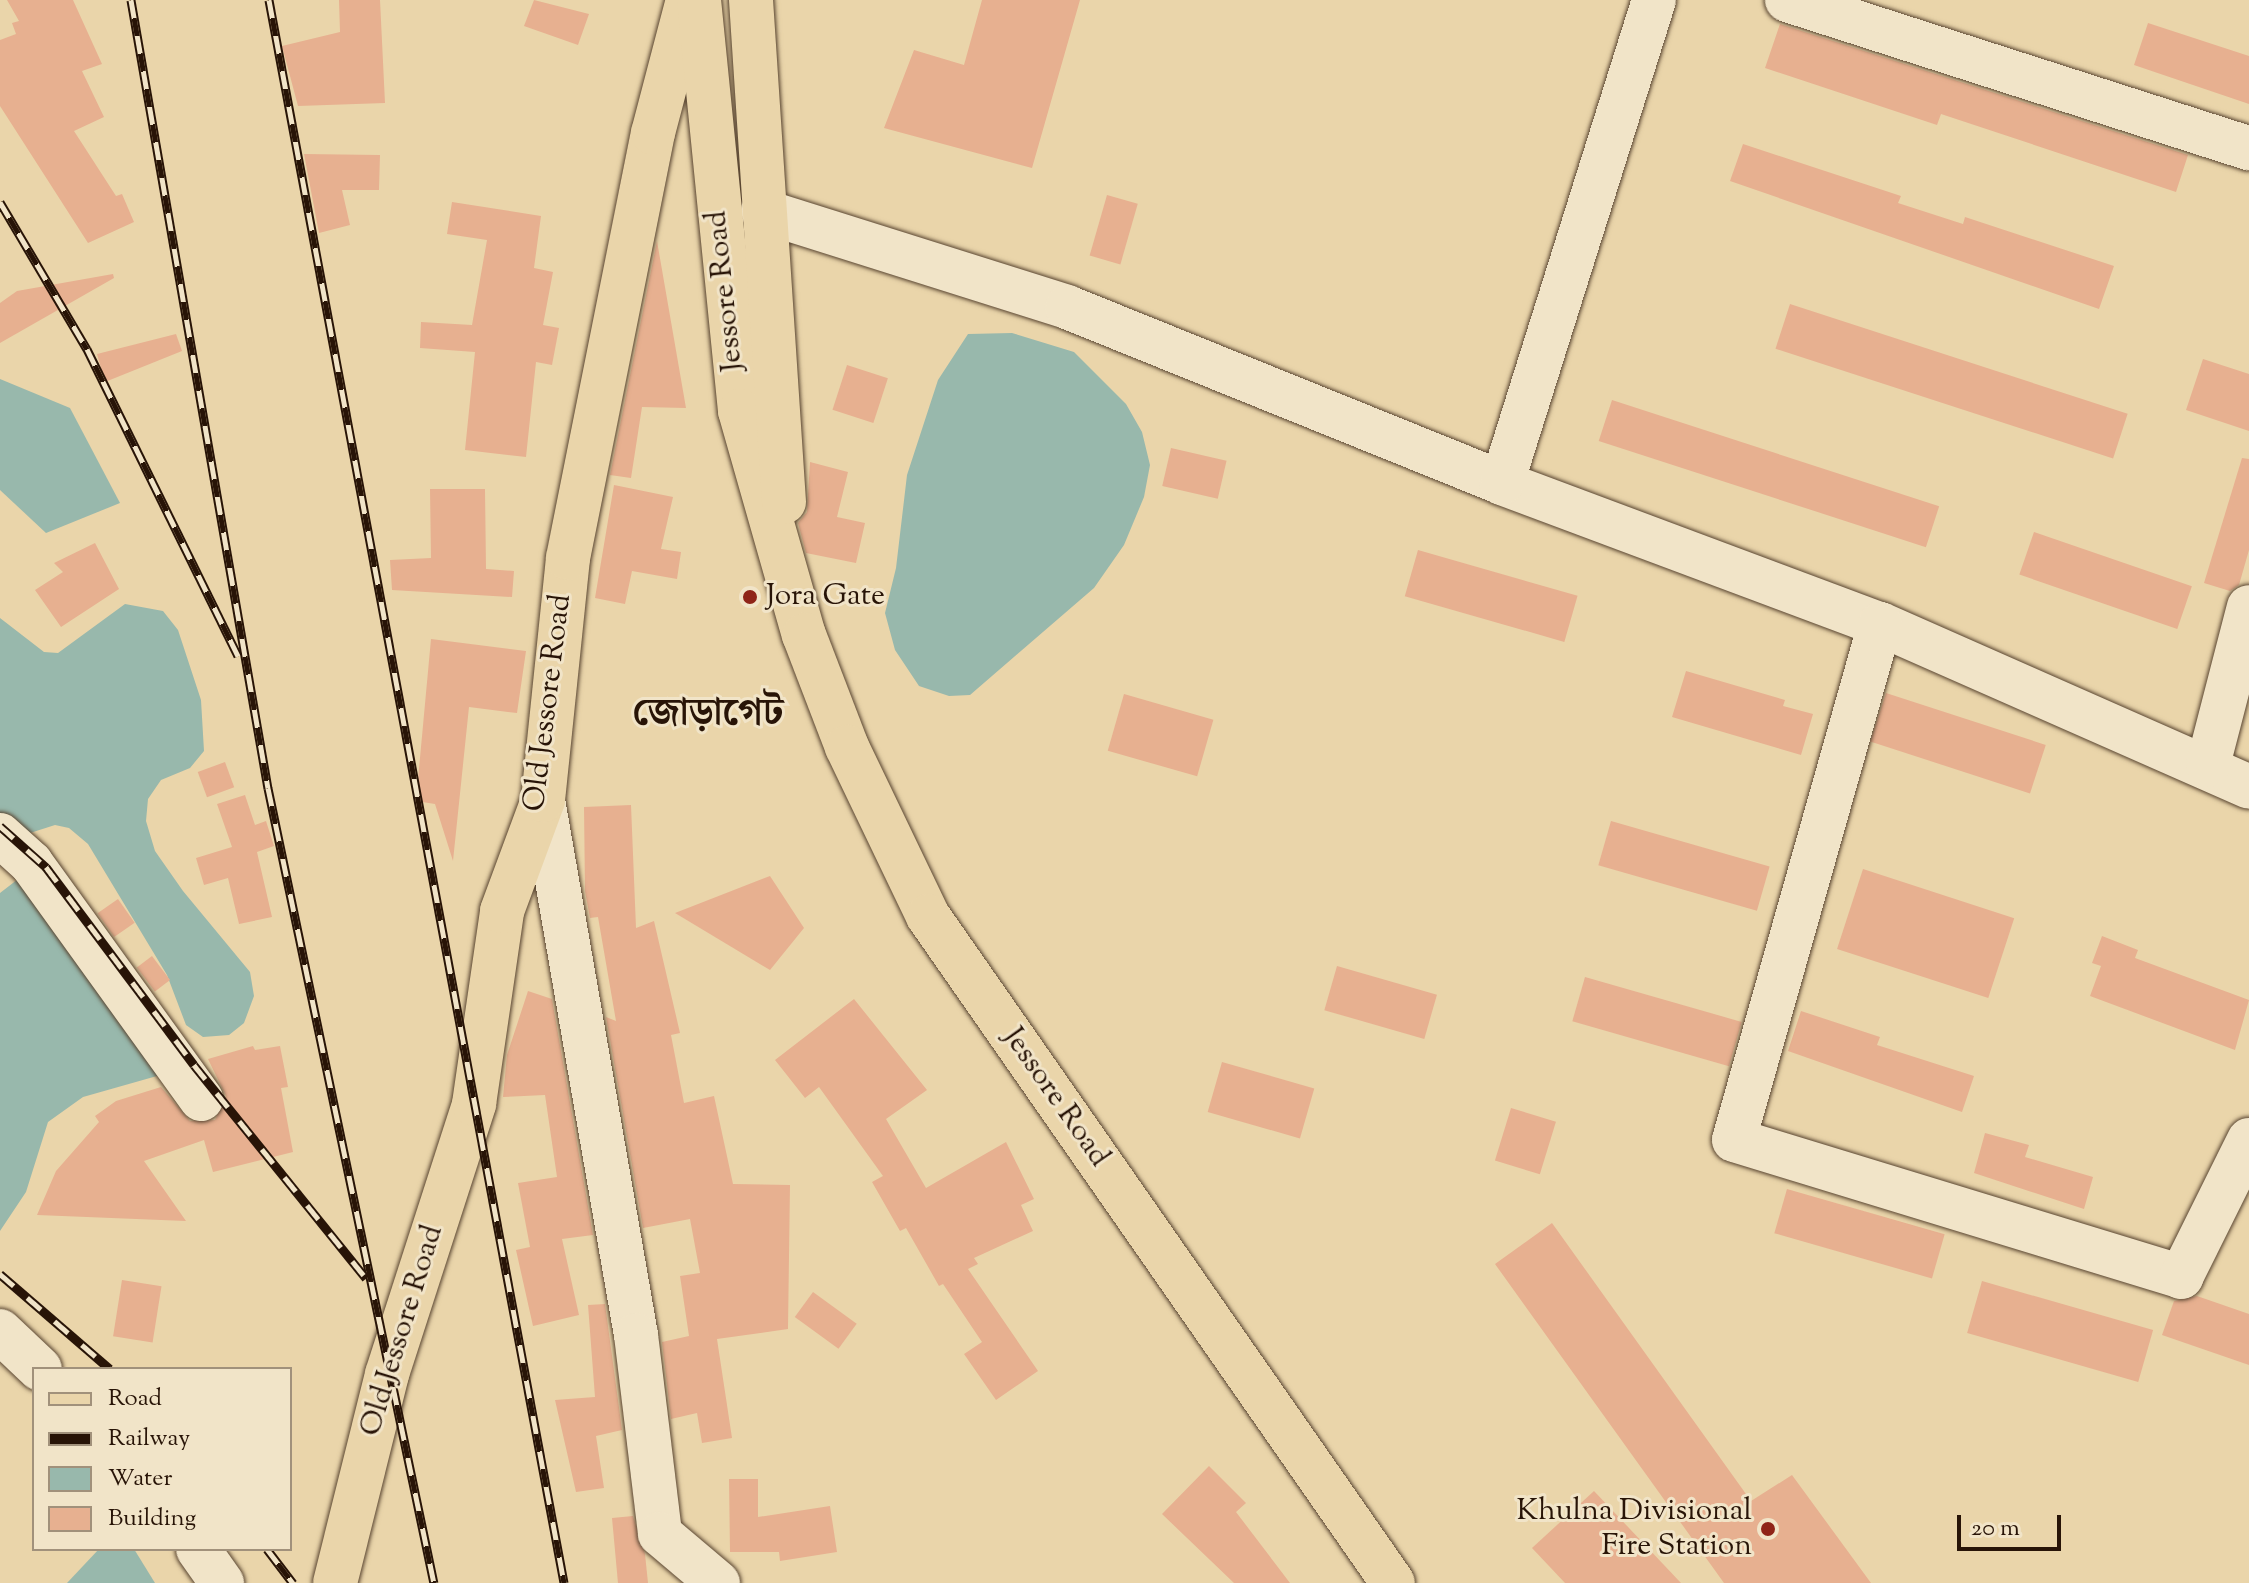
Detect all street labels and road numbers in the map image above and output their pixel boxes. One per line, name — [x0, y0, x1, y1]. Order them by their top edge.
street label: Jessore Road — [700, 209, 752, 373]
street label: Old Jessore Road — [518, 592, 580, 814]
street label: Jessore Road — [994, 1021, 1116, 1175]
street label: Old Jessore Road — [354, 1221, 452, 1441]

